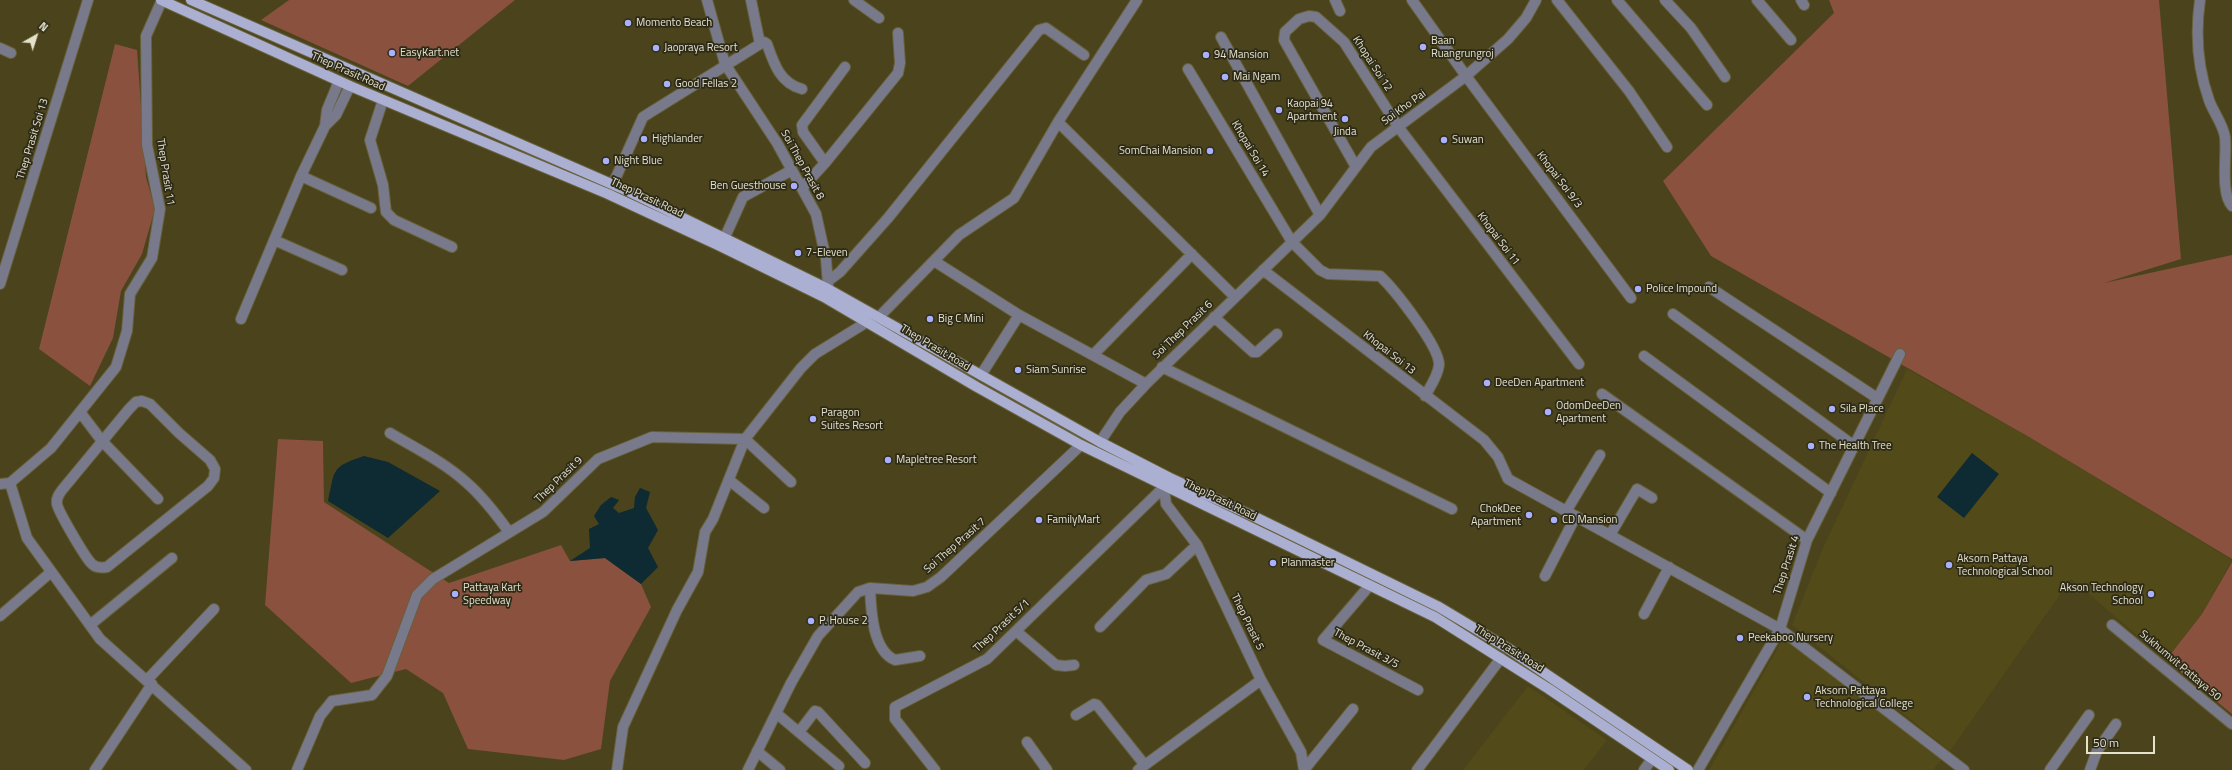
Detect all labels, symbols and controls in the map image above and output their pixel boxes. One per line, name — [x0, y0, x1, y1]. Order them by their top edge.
north arrow — [16, 16, 56, 56]
place label: Momento Beach — [636, 16, 712, 30]
text: N — [36, 18, 52, 35]
marker: Momento Beach — [623, 18, 633, 28]
street label: Khopai Soi 12 — [1349, 34, 1395, 94]
place label: Baan Ruangrungroj — [1431, 34, 1494, 60]
place label: Jaopraya Resort — [664, 41, 738, 55]
marker: Baan Ruangrungroj — [1418, 42, 1428, 52]
marker: Jaopraya Resort — [651, 43, 661, 53]
place label: EasyKart.net — [400, 46, 459, 60]
marker: EasyKart.net — [387, 48, 397, 58]
place label: 94 Mansion — [1214, 48, 1269, 62]
street label: Thep Prasit Road — [309, 50, 387, 94]
marker: 94 Mansion — [1201, 50, 1211, 60]
place label: Mai Ngam — [1233, 70, 1280, 84]
marker: Mai Ngam — [1220, 72, 1230, 82]
place label: Good Fellas 2 — [675, 77, 737, 91]
marker: Good Fellas 2 — [662, 79, 672, 89]
street label: Soi Kho Pai — [1379, 88, 1429, 128]
street label: Thep Prasit Soi 13 — [14, 97, 52, 181]
place label: Kaopai 94 Apartment — [1287, 97, 1337, 123]
marker: Kaopai 94 Apartment — [1274, 105, 1284, 115]
marker: Jinda — [1340, 114, 1350, 124]
street label: Khopai Soi 14 — [1228, 119, 1272, 179]
place label: Jinda — [1334, 125, 1356, 139]
street label: Soi Thep Prasit 8 — [777, 128, 827, 202]
place label: Highlander — [652, 132, 703, 146]
place label: Suwan — [1452, 133, 1484, 147]
marker: Highlander — [639, 134, 649, 144]
marker: Suwan — [1439, 135, 1449, 145]
street label: Thep Prasit 11 — [153, 138, 177, 206]
place label: SomChai Mansion — [1119, 144, 1202, 158]
marker: SomChai Mansion — [1205, 146, 1215, 156]
street label: Khopai Soi 9/3 — [1533, 149, 1585, 211]
place label: Night Blue — [614, 154, 662, 168]
marker: Night Blue — [601, 156, 611, 166]
street label: Thep Prasit Road — [608, 175, 686, 221]
place label: Ben Guesthouse — [710, 179, 786, 193]
marker: Ben Guesthouse — [789, 181, 799, 191]
street label: Khopai Soi 11 — [1474, 210, 1522, 268]
place label: 7-Eleven — [806, 246, 848, 260]
marker: 7-Eleven — [793, 248, 803, 258]
place label: Police Impound — [1646, 282, 1717, 296]
marker: Police Impound — [1633, 284, 1643, 294]
street label: Soi Thep Prasit 6 — [1150, 298, 1216, 362]
place label: Big C Mini — [938, 312, 984, 326]
marker: Big C Mini — [925, 314, 935, 324]
street label: Thep Prasit Road — [898, 322, 972, 374]
street label: Khopai Soi 13 — [1360, 328, 1418, 378]
place label: Siam Sunrise — [1026, 363, 1086, 377]
marker: Siam Sunrise — [1013, 365, 1023, 375]
place label: DeeDen Apartment — [1495, 376, 1584, 390]
marker: DeeDen Apartment — [1482, 378, 1492, 388]
place label: OdomDeeDen Apartment — [1556, 399, 1621, 425]
place label: Sila Place — [1840, 402, 1884, 416]
marker: Sila Place — [1827, 404, 1837, 414]
place label: Paragon Suites Resort — [821, 406, 883, 432]
marker: OdomDeeDen Apartment — [1543, 407, 1553, 417]
marker: Paragon Suites Resort — [808, 414, 818, 424]
place label: The Health Tree — [1819, 439, 1891, 453]
marker: The Health Tree — [1806, 441, 1816, 451]
place label: Mapletree Resort — [896, 453, 977, 467]
street label: Thep Prasit 9 — [532, 454, 586, 506]
marker: Mapletree Resort — [883, 455, 893, 465]
street label: Thep Prasit Road — [1182, 477, 1258, 523]
place label: ChokDee Apartment — [1471, 502, 1521, 528]
marker: ChokDee Apartment — [1524, 510, 1534, 520]
place label: FamilyMart — [1047, 513, 1100, 527]
place label: CD Mansion — [1562, 513, 1617, 527]
street label: Soi Thep Prasit 7 — [921, 515, 989, 577]
marker: FamilyMart — [1034, 515, 1044, 525]
marker: CD Mansion — [1549, 515, 1559, 525]
street label: Thep Prasit 4 — [1771, 534, 1803, 596]
place label: Aksorn Pattaya Technological School — [1957, 552, 2052, 578]
place label: Planmaster — [1281, 556, 1335, 570]
marker: Planmaster — [1268, 558, 1278, 568]
marker: Aksorn Pattaya Technological School — [1944, 560, 1954, 570]
place label: Pattaya Kart Speedway — [463, 581, 521, 607]
place label: Akson Technology School — [2060, 581, 2143, 607]
marker: Pattaya Kart Speedway — [450, 589, 460, 599]
marker: Akson Technology School — [2146, 589, 2156, 599]
street label: Thep Prasit 5 — [1228, 592, 1266, 652]
street label: Thep Prasit 5/1 — [971, 597, 1033, 655]
place label: P. House 2 — [819, 614, 868, 628]
marker: P. House 2 — [806, 616, 816, 626]
street label: Thep Prasit Road — [1472, 622, 1546, 676]
street label: Thep Prasit 3/5 — [1331, 626, 1401, 672]
street label: Sukhumvit Pattaya 50 — [2136, 628, 2224, 704]
place label: Peekaboo Nursery — [1748, 631, 1833, 645]
marker: Peekaboo Nursery — [1735, 633, 1745, 643]
place label: Aksorn Pattaya Technological College — [1815, 684, 1913, 710]
marker: Aksorn Pattaya Technological College — [1802, 692, 1812, 702]
scale bar — [2088, 728, 2157, 754]
text: 50 m — [2093, 733, 2119, 752]

